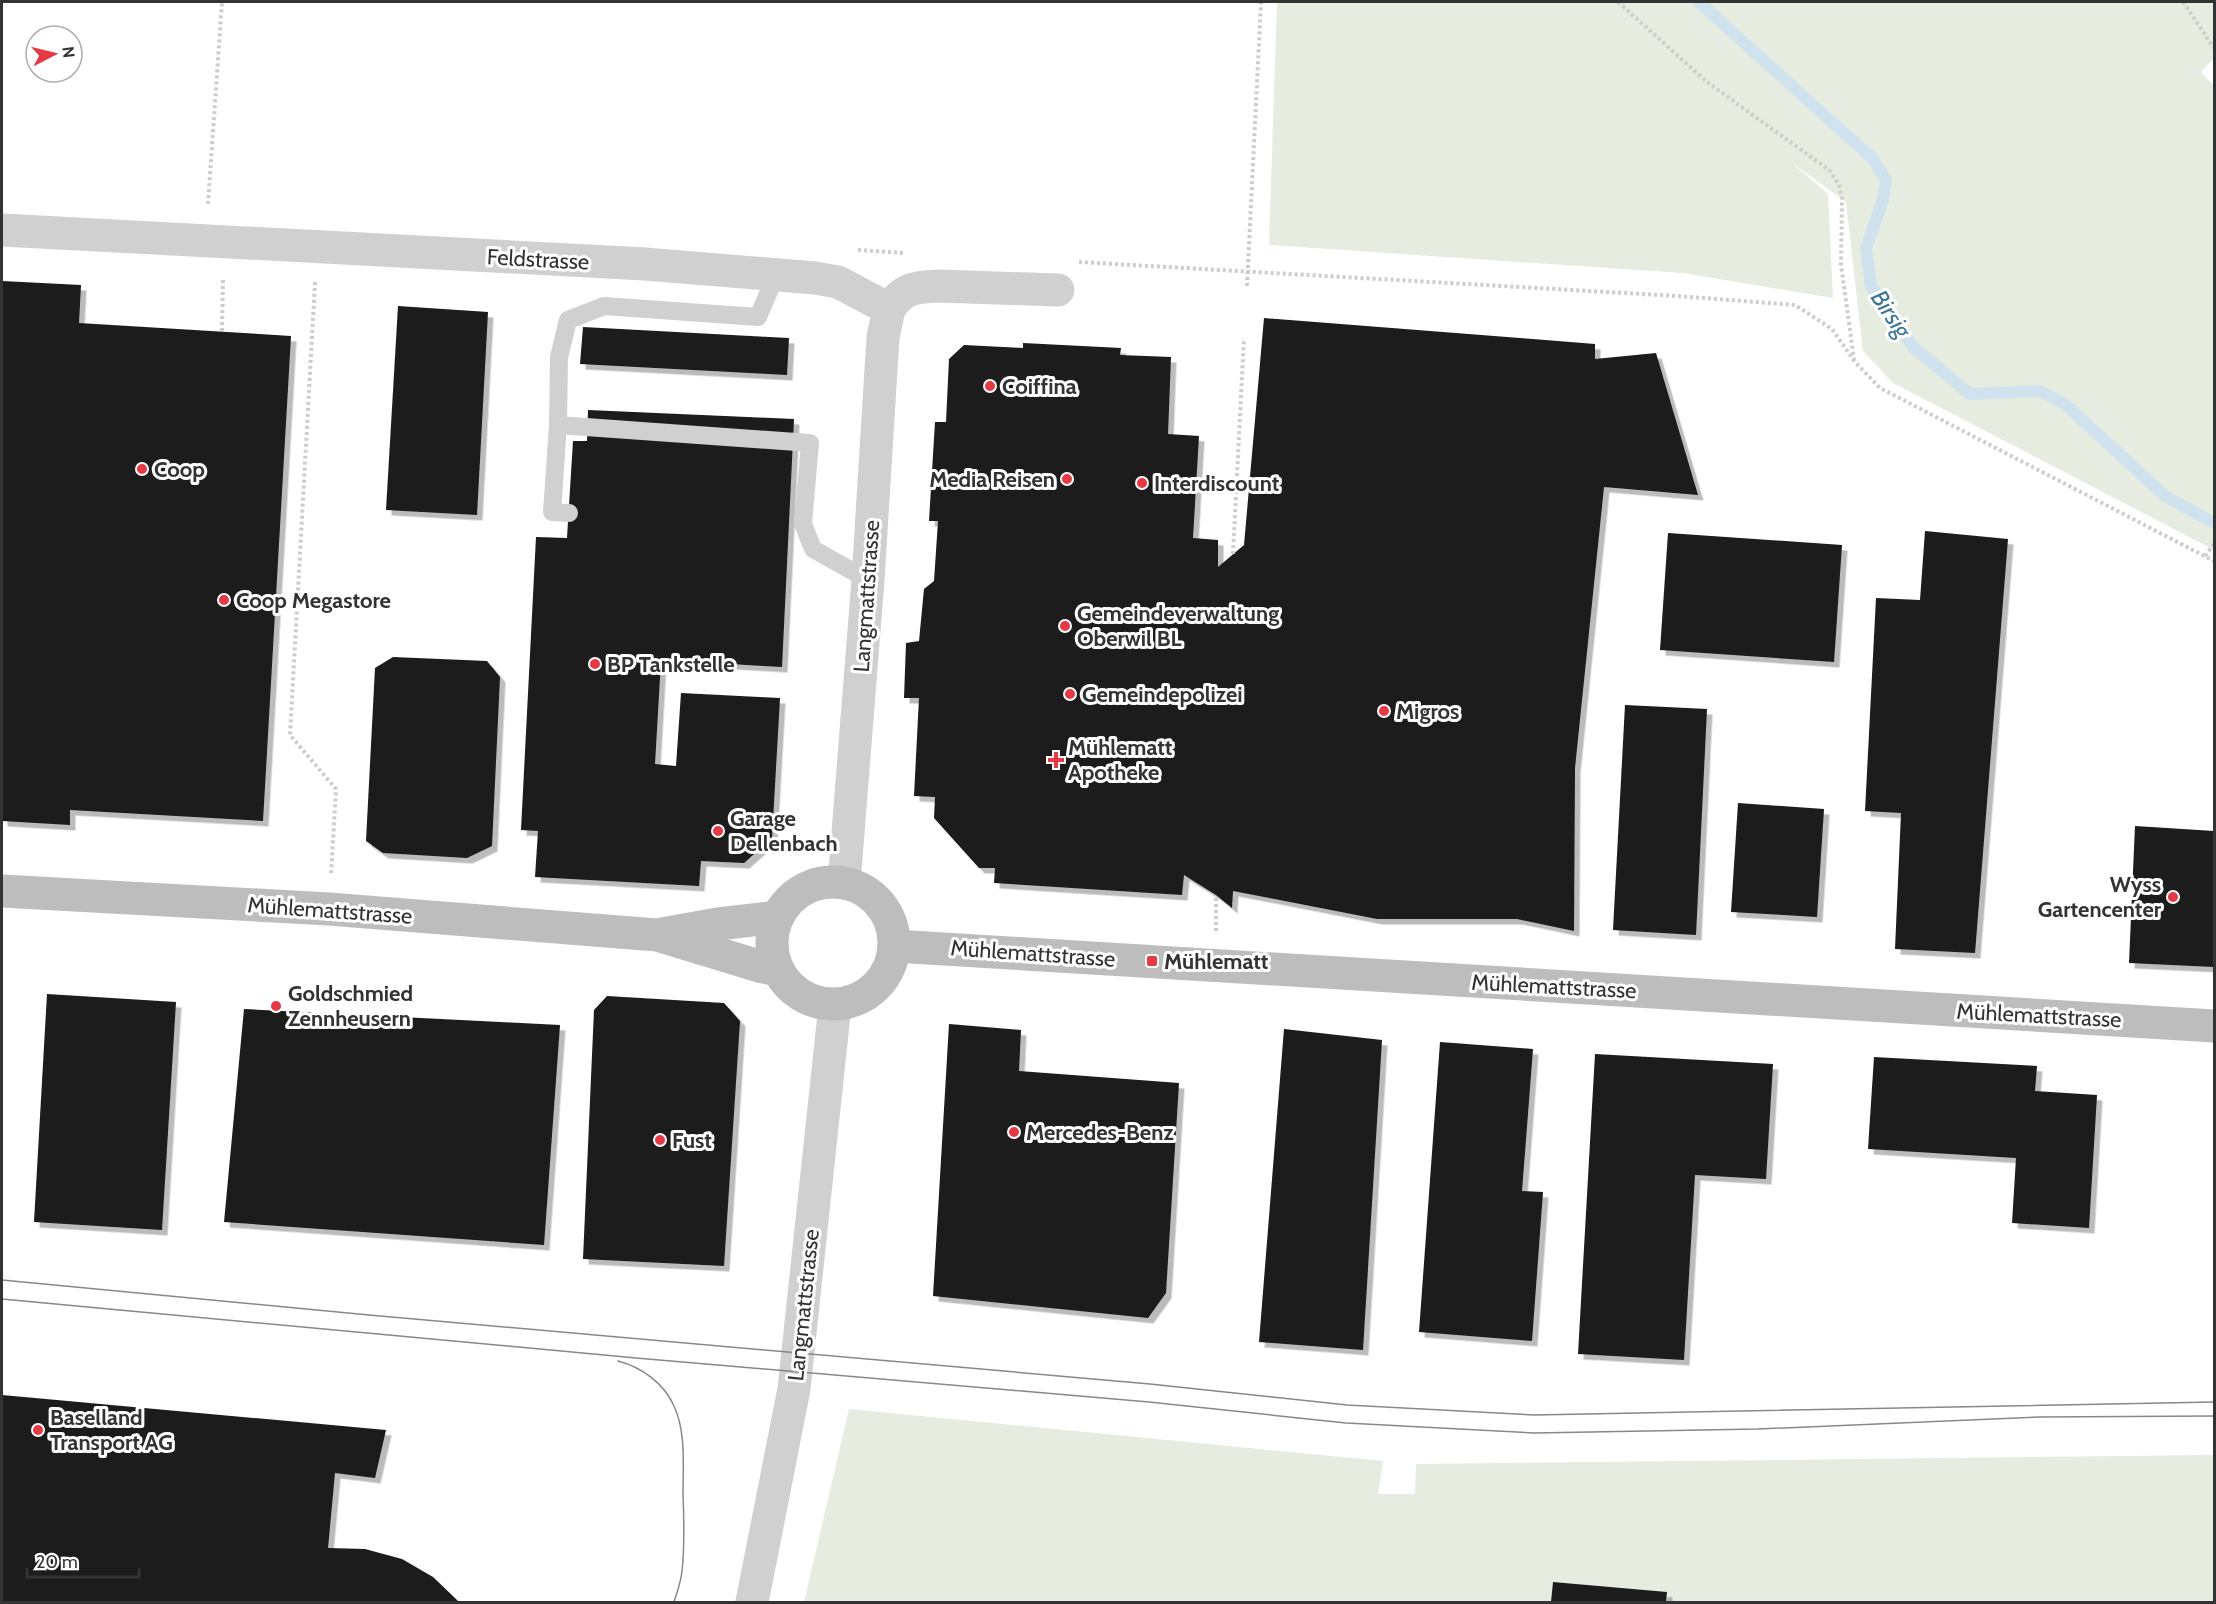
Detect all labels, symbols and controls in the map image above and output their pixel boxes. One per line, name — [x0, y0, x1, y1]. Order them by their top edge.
north arrow — [24, 24, 84, 84]
text: N — [58, 45, 79, 59]
street label: Feldstrasse — [486, 243, 590, 276]
water label: Birsig — [1865, 284, 1918, 344]
place label: Coiffina — [1002, 373, 1077, 400]
marker: Coiffina — [983, 379, 997, 393]
place label: Coop — [154, 456, 205, 483]
marker: Coop — [135, 462, 149, 476]
place label: Media Reisen — [929, 466, 1055, 493]
place label: Interdiscount — [1154, 470, 1280, 497]
marker: Media Reisen — [1060, 472, 1074, 486]
marker: Interdiscount — [1135, 476, 1149, 490]
street label: Langmattstrasse — [848, 519, 885, 673]
place label: Coop Megastore — [236, 587, 391, 614]
marker: Coop Megastore — [217, 593, 231, 607]
place label: Gemeindeverwaltung Oberwil BL — [1077, 600, 1279, 652]
marker: Gemeindeverwaltung Oberwil BL — [1058, 619, 1072, 633]
place label: BP Tankstelle — [607, 651, 735, 678]
marker: BP Tankstelle — [588, 657, 602, 671]
place label: Gemeindepolizei — [1082, 681, 1243, 708]
marker: Gemeindepolizei — [1063, 687, 1077, 701]
place label: Migros — [1396, 698, 1459, 725]
marker: Migros — [1377, 704, 1391, 718]
place label: Mühlematt Apotheke — [1068, 734, 1173, 786]
marker: Mühlematt Apotheke — [1049, 753, 1063, 767]
place label: Garage Dellenbach — [730, 805, 838, 857]
marker: Garage Dellenbach — [711, 824, 725, 838]
place label: Wyss Gartencenter — [2038, 871, 2162, 923]
marker: Wyss Gartencenter — [2166, 890, 2180, 904]
street label: Mühlemattstrasse — [247, 891, 413, 930]
street label: Mühlemattstrasse — [950, 934, 1116, 973]
place label: Mühlematt — [1164, 948, 1269, 975]
marker: Mühlematt — [1145, 954, 1159, 968]
street label: Mühlemattstrasse — [1471, 969, 1637, 1004]
place label: Goldschmied Zennheusern — [288, 980, 413, 1032]
street label: Mühlemattstrasse — [1956, 998, 2122, 1033]
marker: Goldschmied Zennheusern — [269, 999, 283, 1013]
place label: Mercedes-Benz — [1026, 1119, 1174, 1146]
marker: Mercedes-Benz — [1007, 1125, 1021, 1139]
place label: Fust — [672, 1127, 712, 1154]
marker: Fust — [653, 1133, 667, 1147]
street label: Langmattstrasse — [782, 1228, 825, 1382]
place label: Baselland Transport AG — [50, 1404, 173, 1456]
marker: Baselland Transport AG — [31, 1423, 45, 1437]
scale bar — [27, 1541, 140, 1579]
text: 20 m — [36, 1551, 78, 1573]

